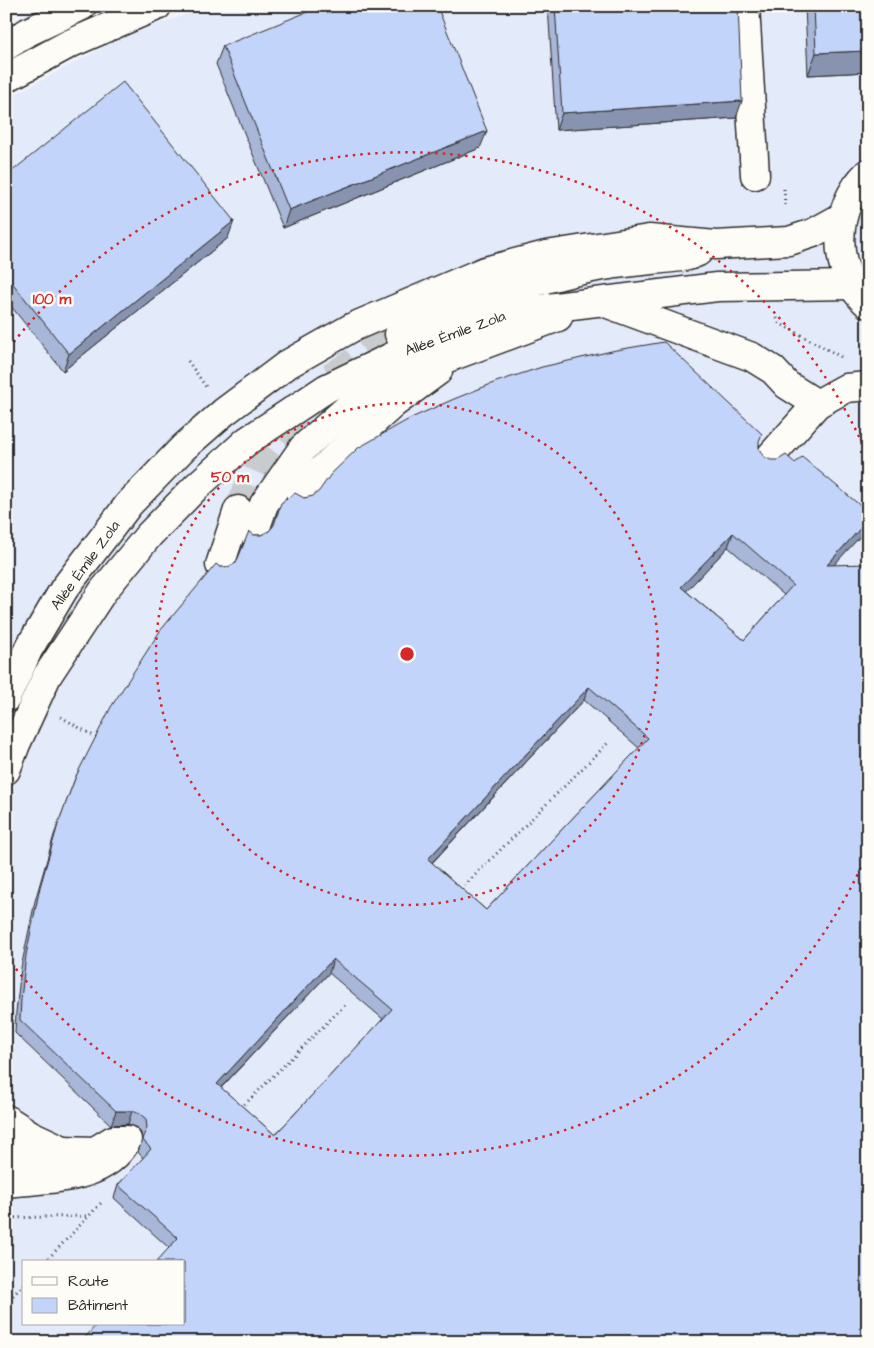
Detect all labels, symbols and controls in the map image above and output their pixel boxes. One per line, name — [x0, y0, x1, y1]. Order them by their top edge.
text: 100 m — [33, 289, 72, 310]
street label: Allée Émile Zola — [402, 305, 509, 361]
text: 50 m — [211, 467, 249, 488]
street label: Allée Émile Zola — [46, 516, 125, 614]
centre of rings — [398, 645, 416, 663]
legend — [22, 1260, 185, 1326]
text: Route — [68, 1271, 109, 1292]
text: Bâtiment — [68, 1295, 128, 1316]

